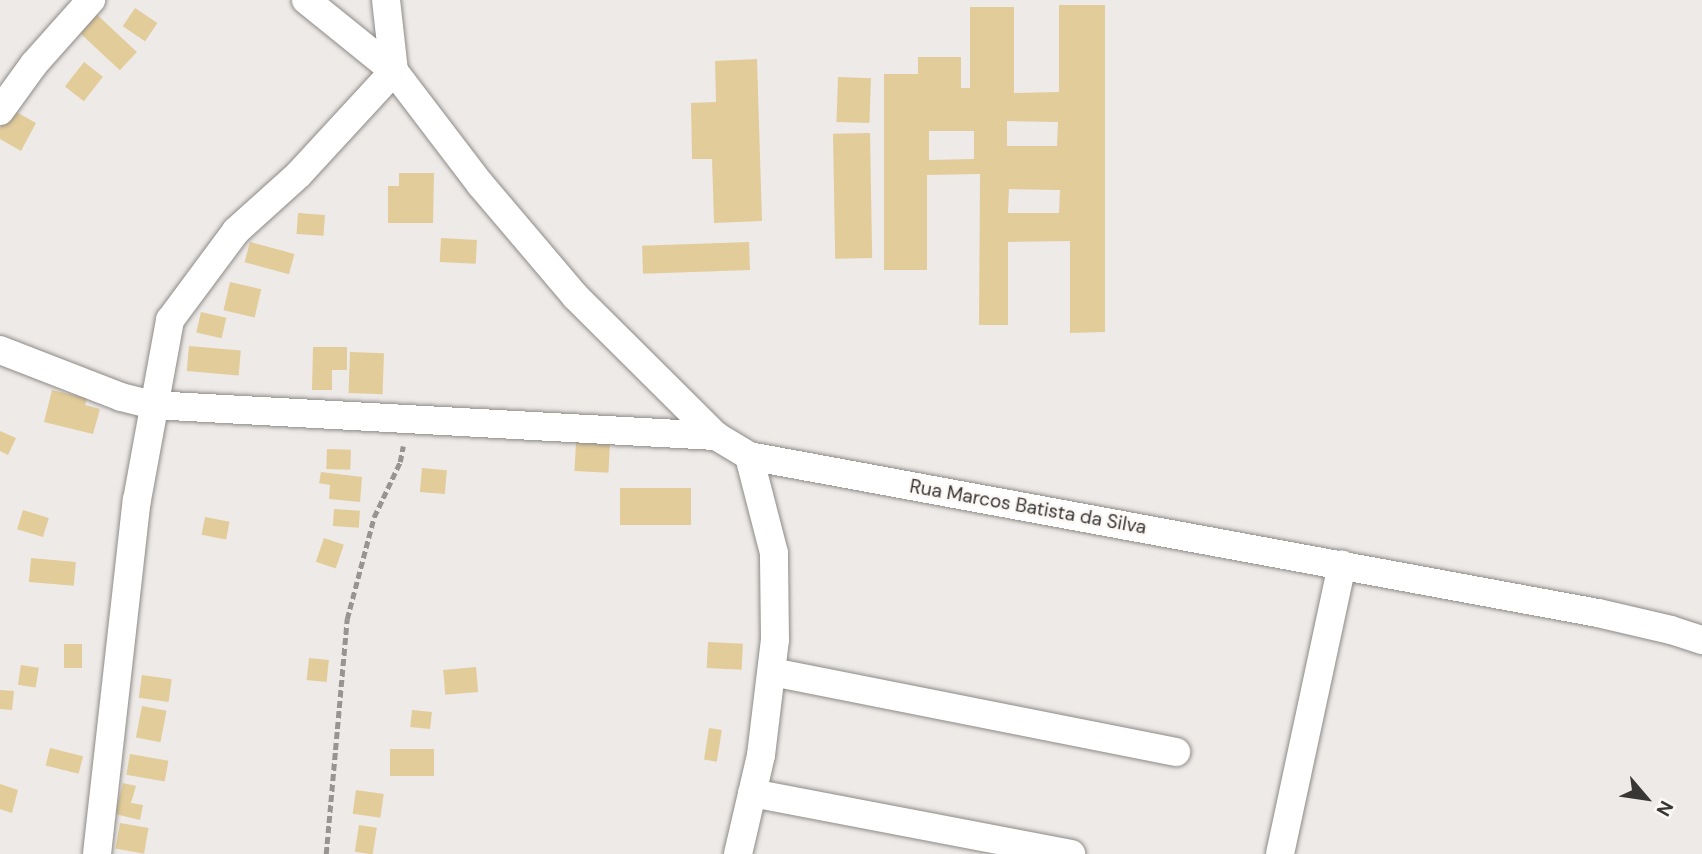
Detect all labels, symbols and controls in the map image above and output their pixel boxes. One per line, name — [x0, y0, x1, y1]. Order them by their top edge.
street label: Rua Marcos Batista da Silva — [908, 475, 1148, 539]
north arrow — [1611, 763, 1681, 833]
text: N — [1651, 796, 1679, 821]

